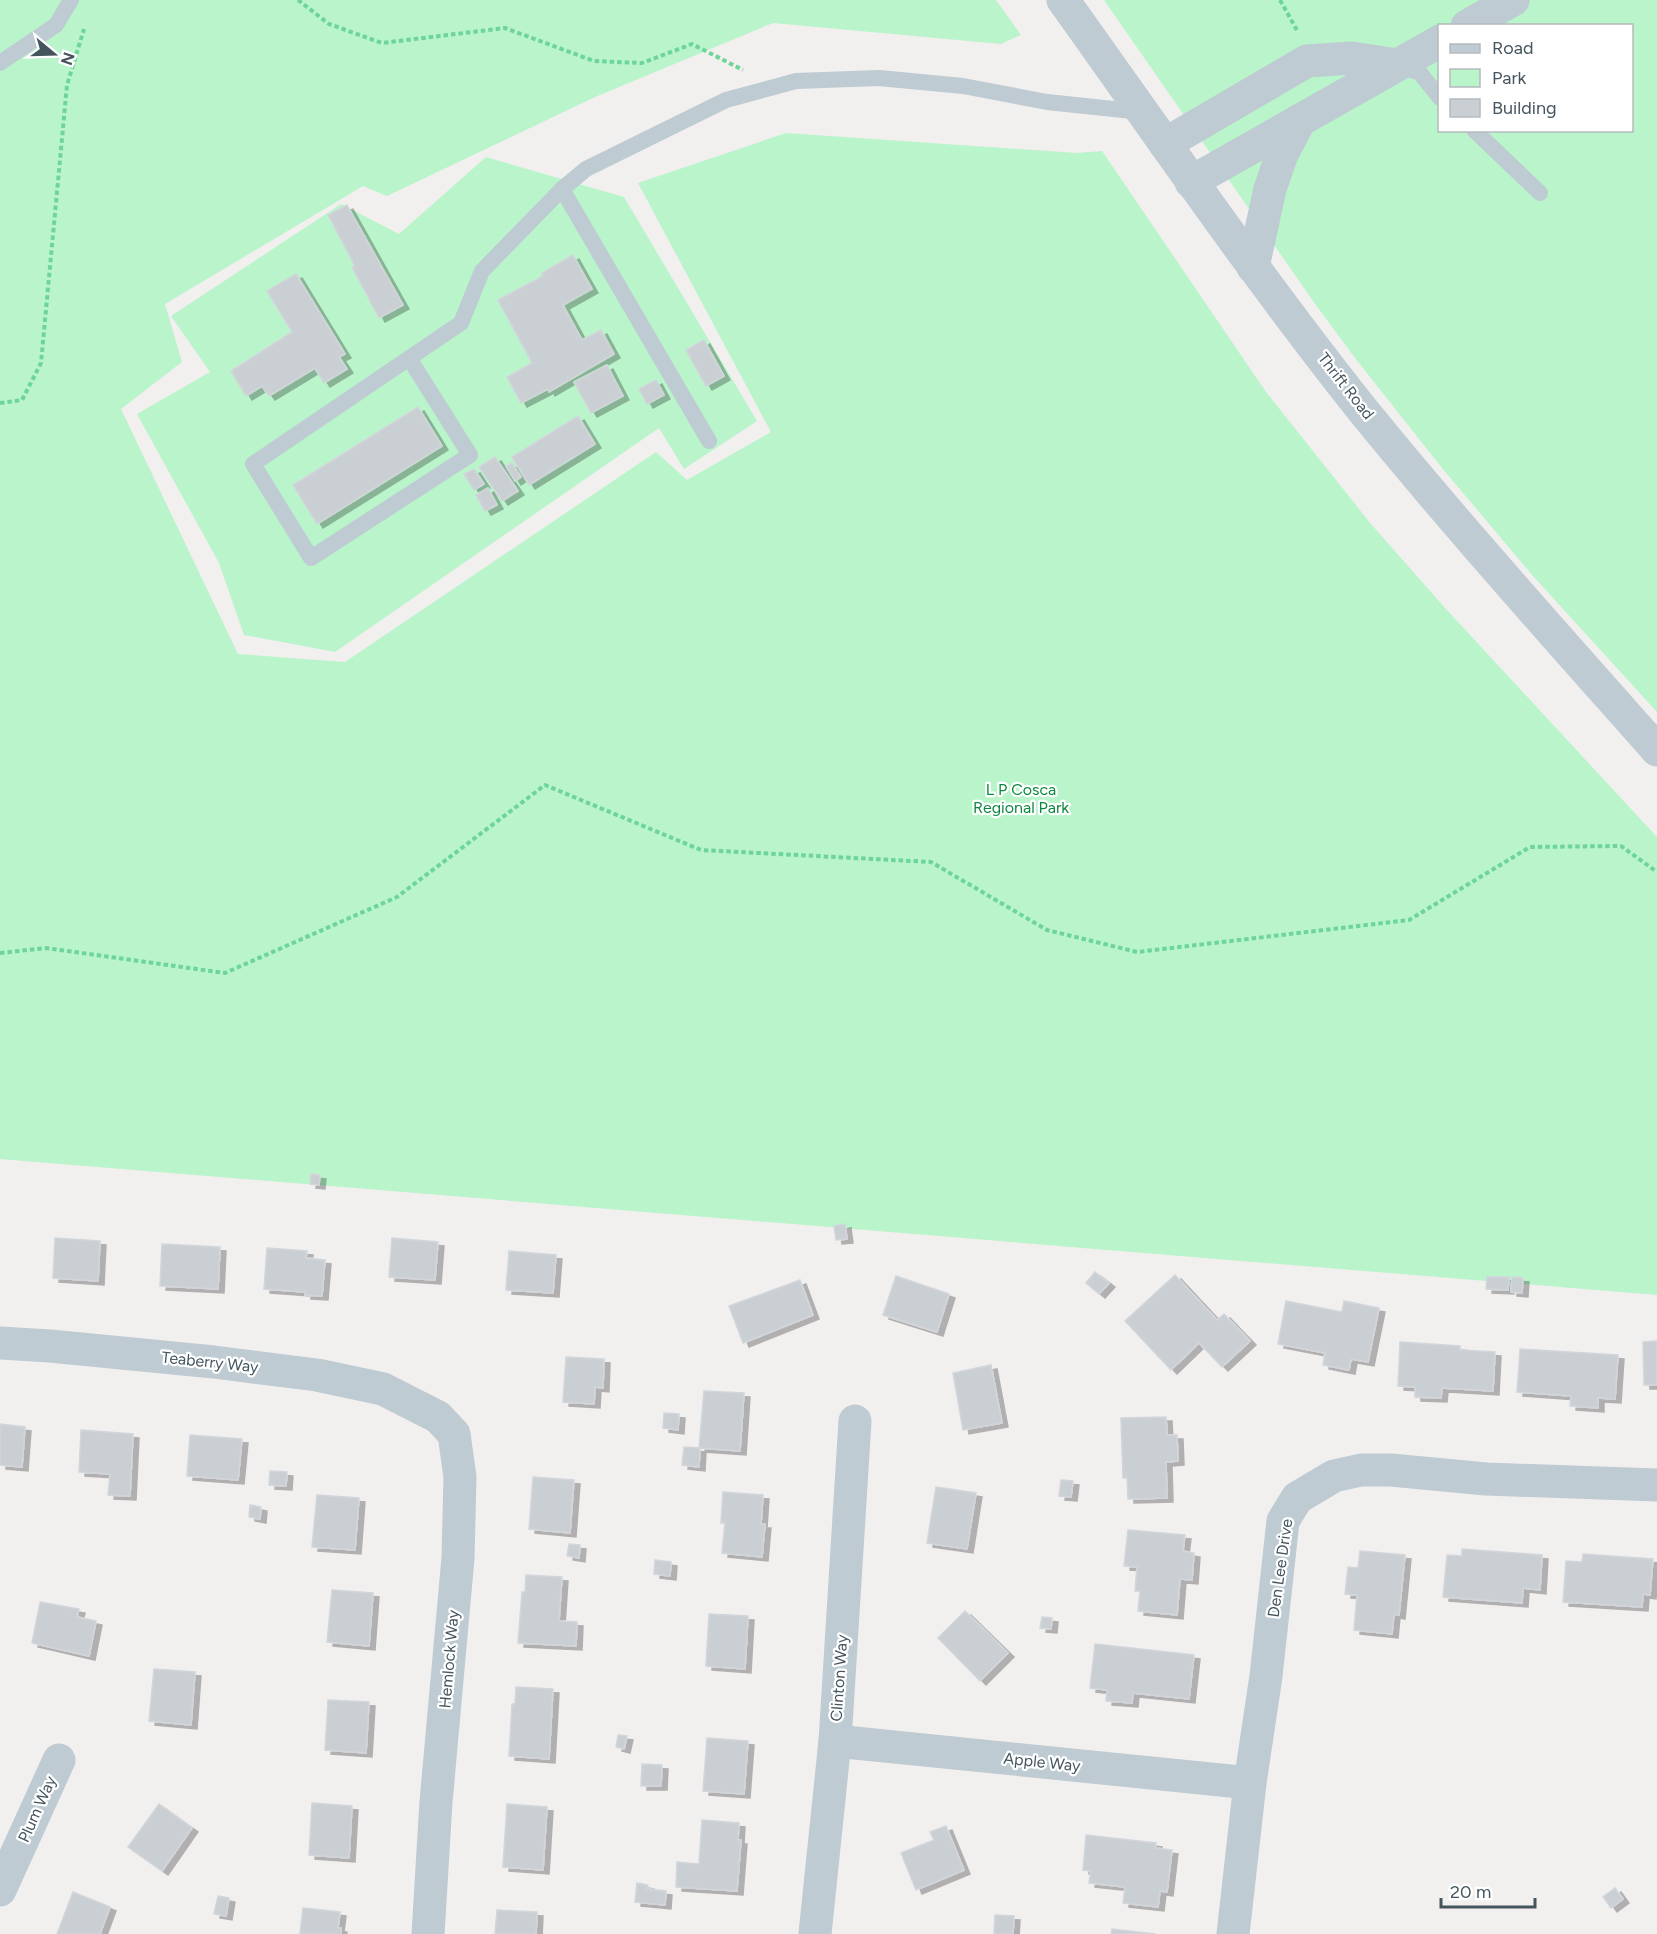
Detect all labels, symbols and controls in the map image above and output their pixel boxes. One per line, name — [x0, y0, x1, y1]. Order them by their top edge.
north arrow — [24, 24, 84, 84]
legend — [1438, 24, 1633, 132]
text: Road — [1492, 37, 1533, 59]
text: N — [57, 50, 79, 68]
text: Park — [1492, 67, 1527, 89]
text: Building — [1492, 97, 1557, 119]
street label: Thrift Road — [1314, 349, 1378, 423]
park label: L P Cosca Regional Park — [973, 780, 1069, 817]
street label: Teaberry Way — [161, 1347, 260, 1377]
street label: Den Lee Drive — [1264, 1517, 1296, 1619]
street label: Hemlock Way — [435, 1608, 463, 1709]
street label: Clinton Way — [826, 1633, 852, 1722]
street label: Apple Way — [1003, 1749, 1082, 1776]
street label: Plum Way — [14, 1772, 60, 1845]
scale bar — [1441, 1871, 1536, 1909]
text: 20 m — [1450, 1881, 1491, 1903]

